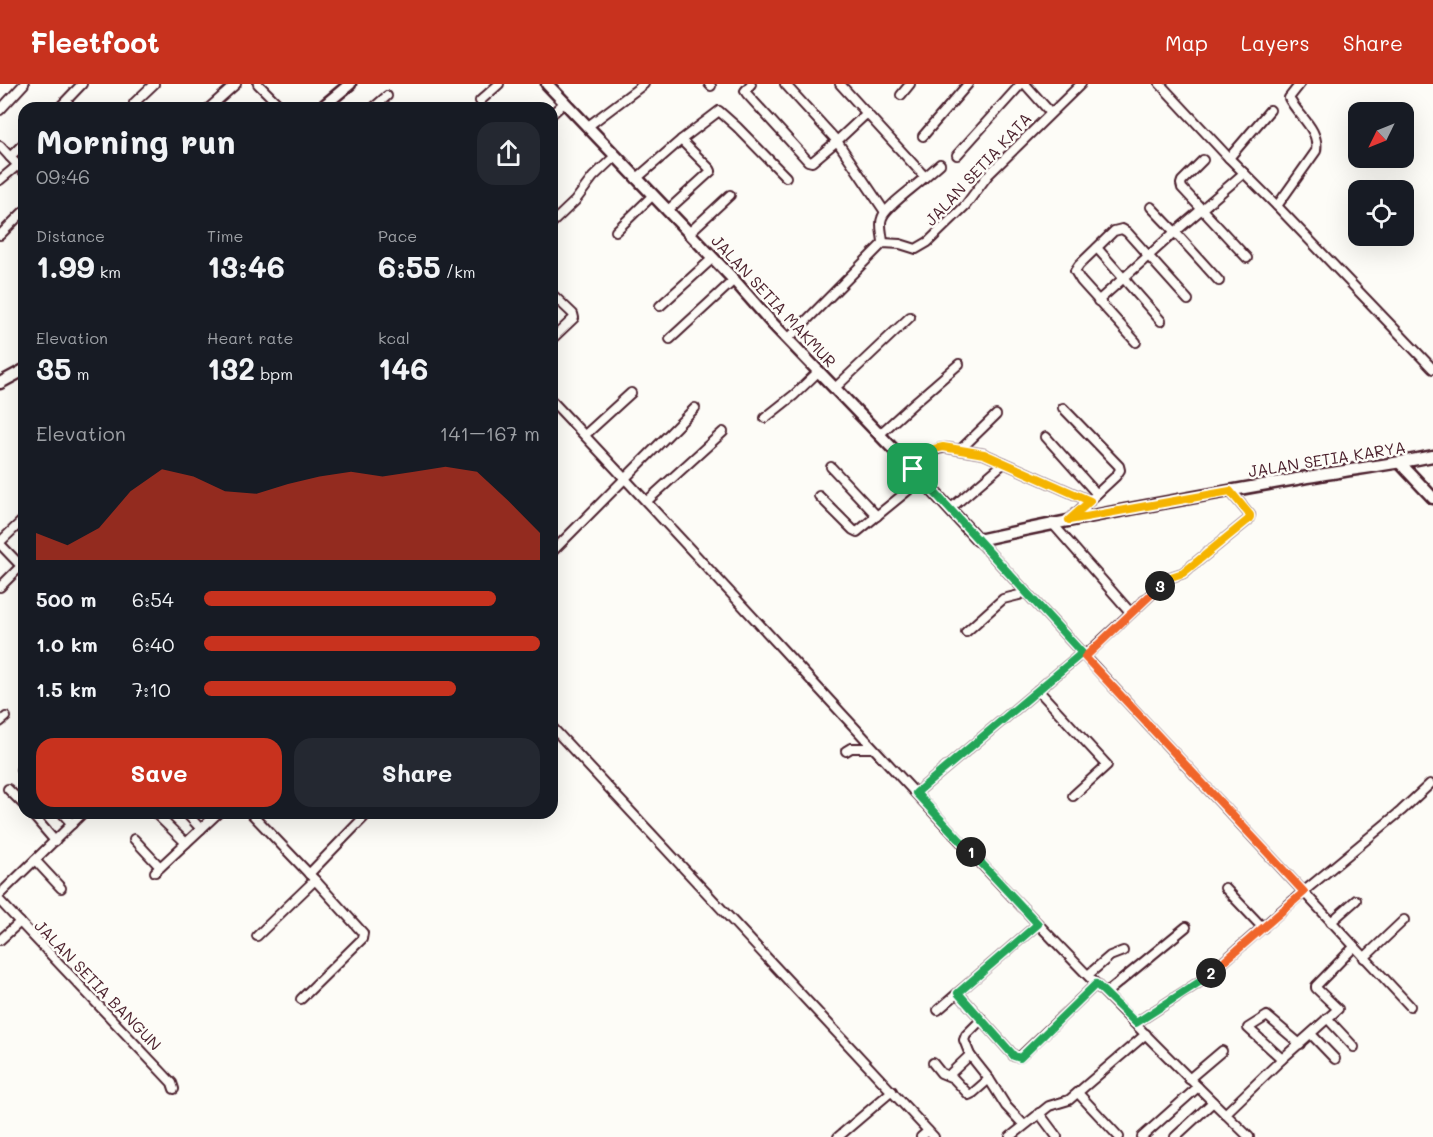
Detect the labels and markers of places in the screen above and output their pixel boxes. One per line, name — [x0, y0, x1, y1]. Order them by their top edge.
pin — [887, 443, 938, 494]
pin: 3 — [1145, 571, 1175, 601]
pin: 1 — [956, 837, 986, 867]
pin: 2 — [1196, 958, 1226, 988]

